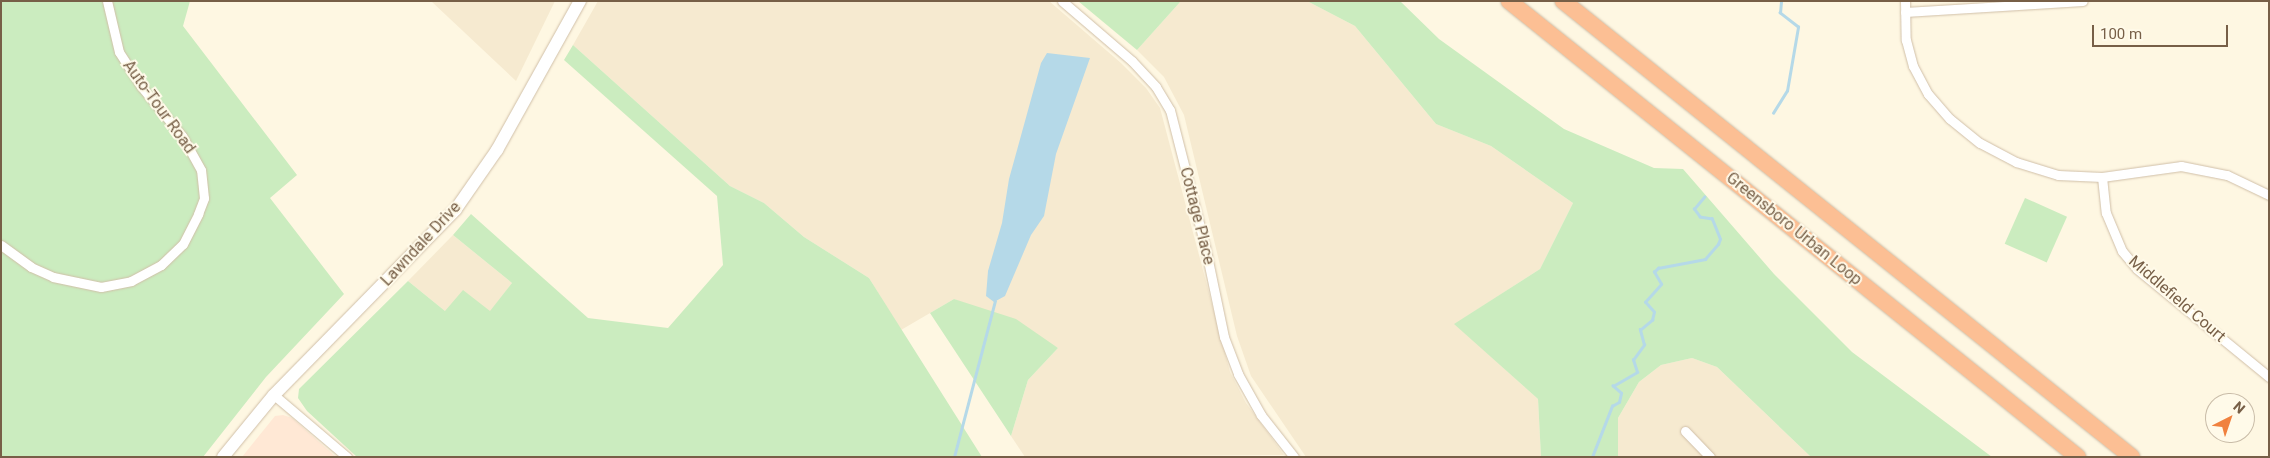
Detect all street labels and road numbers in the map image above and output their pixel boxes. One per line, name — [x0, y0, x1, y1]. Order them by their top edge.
street label: Auto-Tour Road — [119, 57, 199, 157]
street label: Cottage Place — [1176, 165, 1218, 267]
street label: Greensboro Urban Loop — [1722, 168, 1866, 290]
street label: Lawndale Drive — [377, 198, 465, 290]
street label: Middlefield Court — [2125, 252, 2229, 346]

